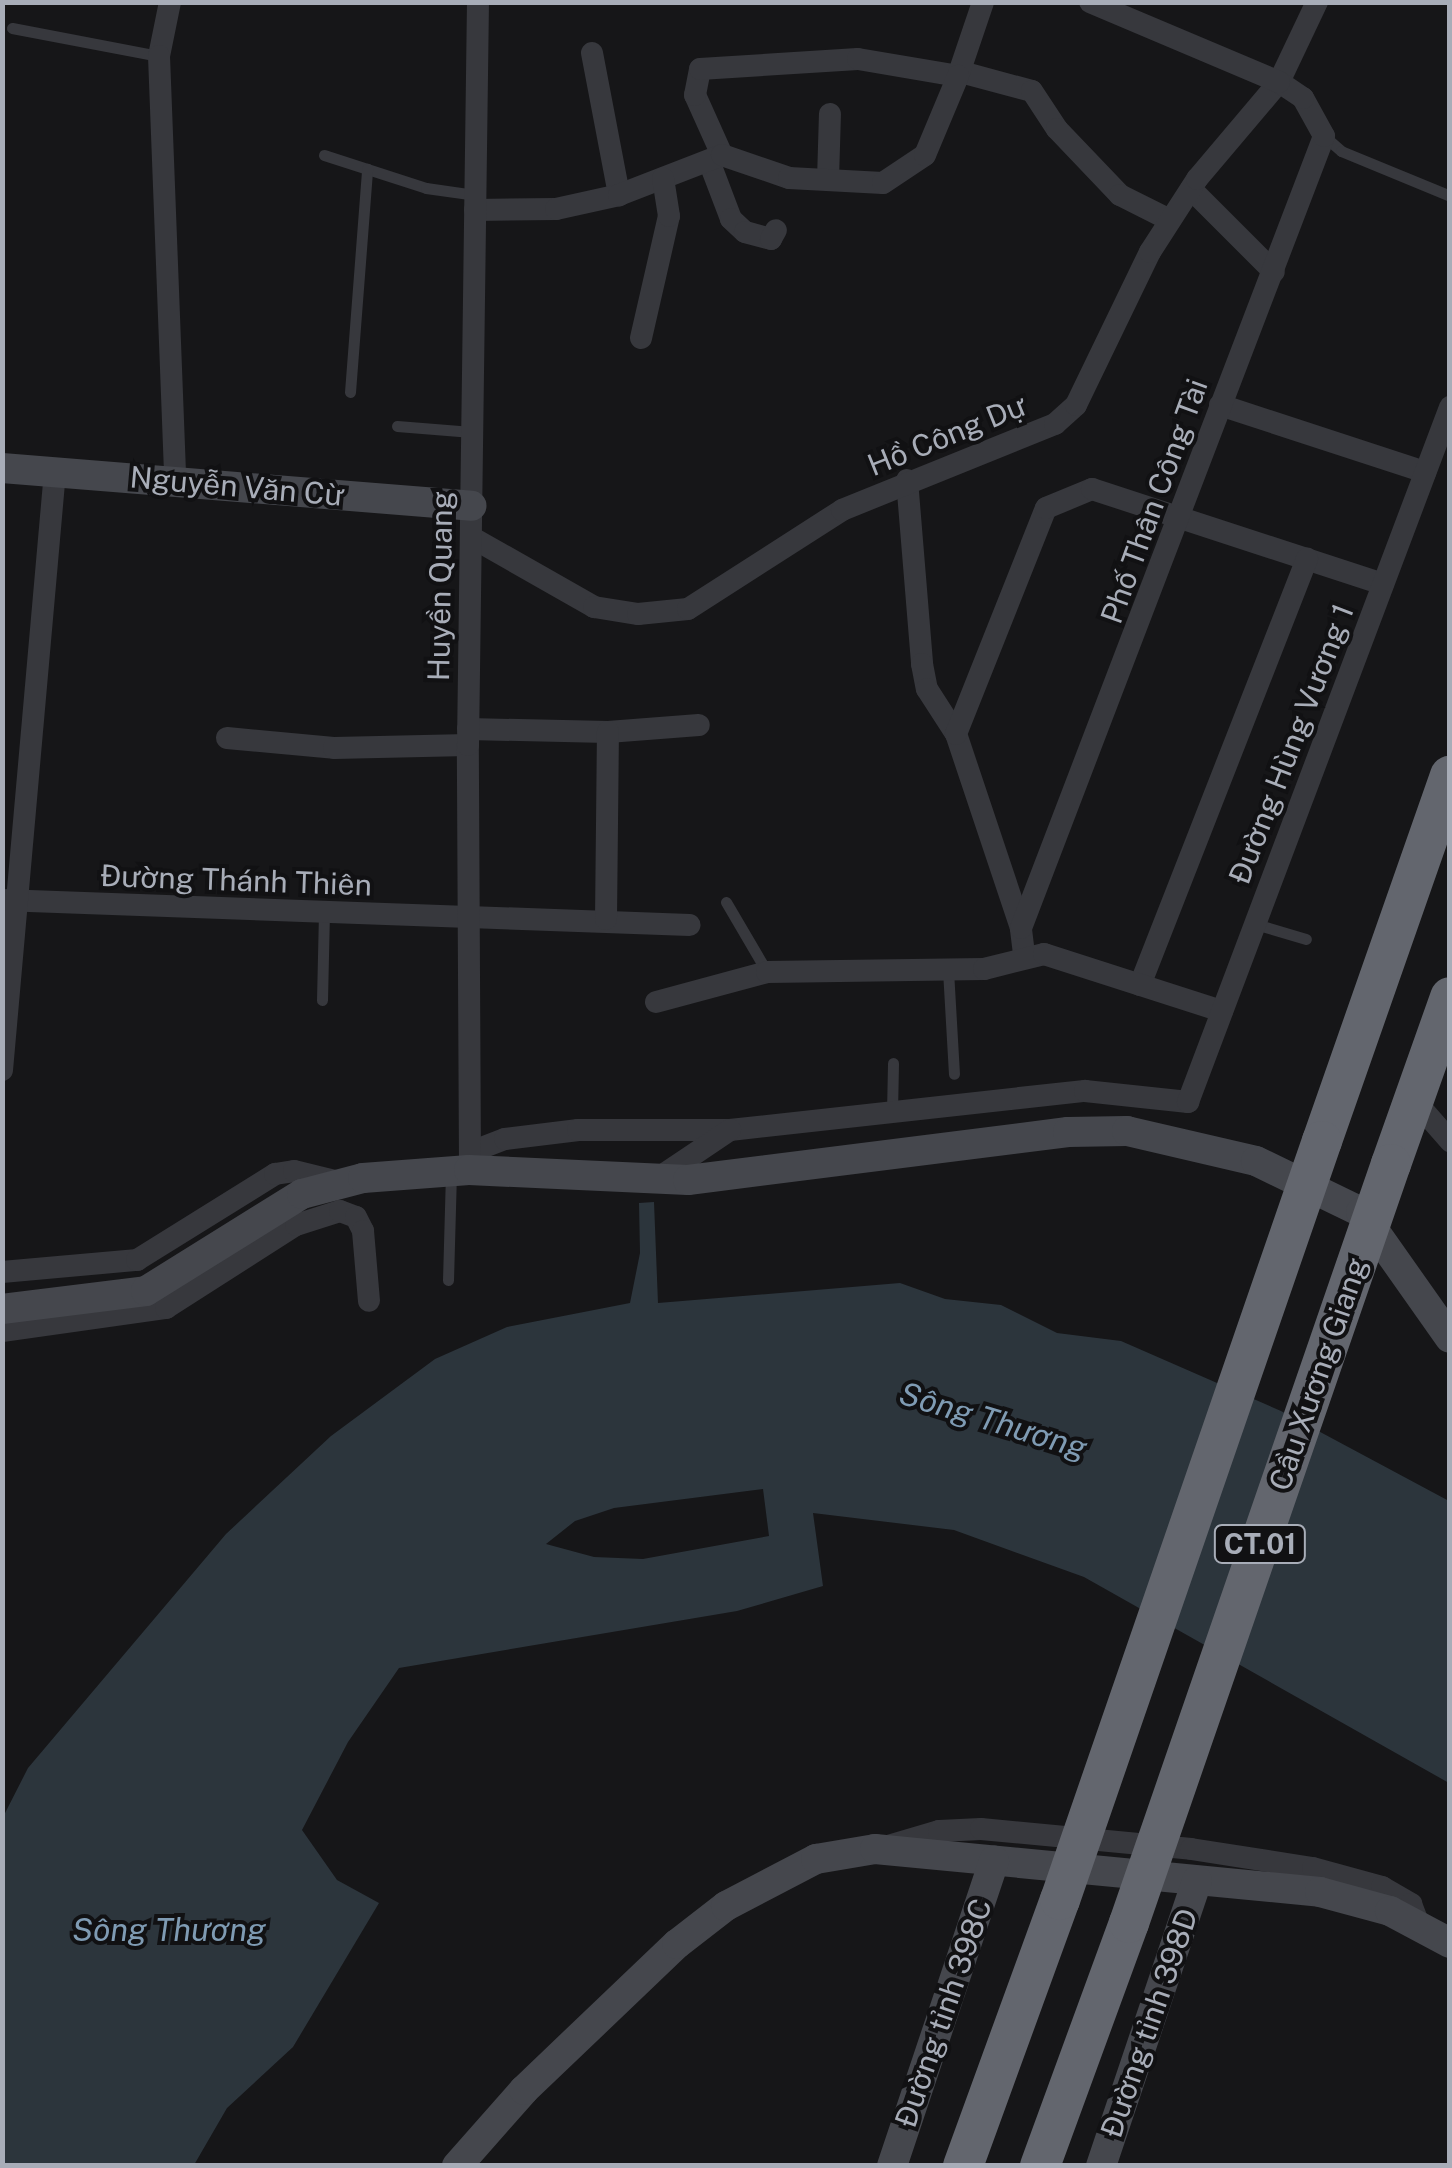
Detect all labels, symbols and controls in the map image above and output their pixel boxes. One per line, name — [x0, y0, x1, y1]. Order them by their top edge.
street label: Phố Thân Công Tài — [1093, 374, 1215, 628]
street label: Hồ Công Dự — [862, 387, 1032, 483]
street label: Nguyễn Văn Cừ — [128, 459, 346, 513]
street label: Huyền Quang — [420, 491, 460, 681]
street label: Đường Hùng Vương 1 — [1221, 598, 1361, 890]
street label: Đường Thánh Thiên — [100, 857, 372, 903]
street label: Cầu Xương Giang — [1261, 1253, 1375, 1495]
water label: Sông Thương — [895, 1374, 1091, 1468]
road number: CT.01 — [1212, 1521, 1308, 1567]
street label: Đường tỉnh 398C — [887, 1894, 999, 2132]
street label: Đường tỉnh 398D — [1093, 1904, 1205, 2142]
water label: Sông Thương — [72, 1911, 266, 1949]

